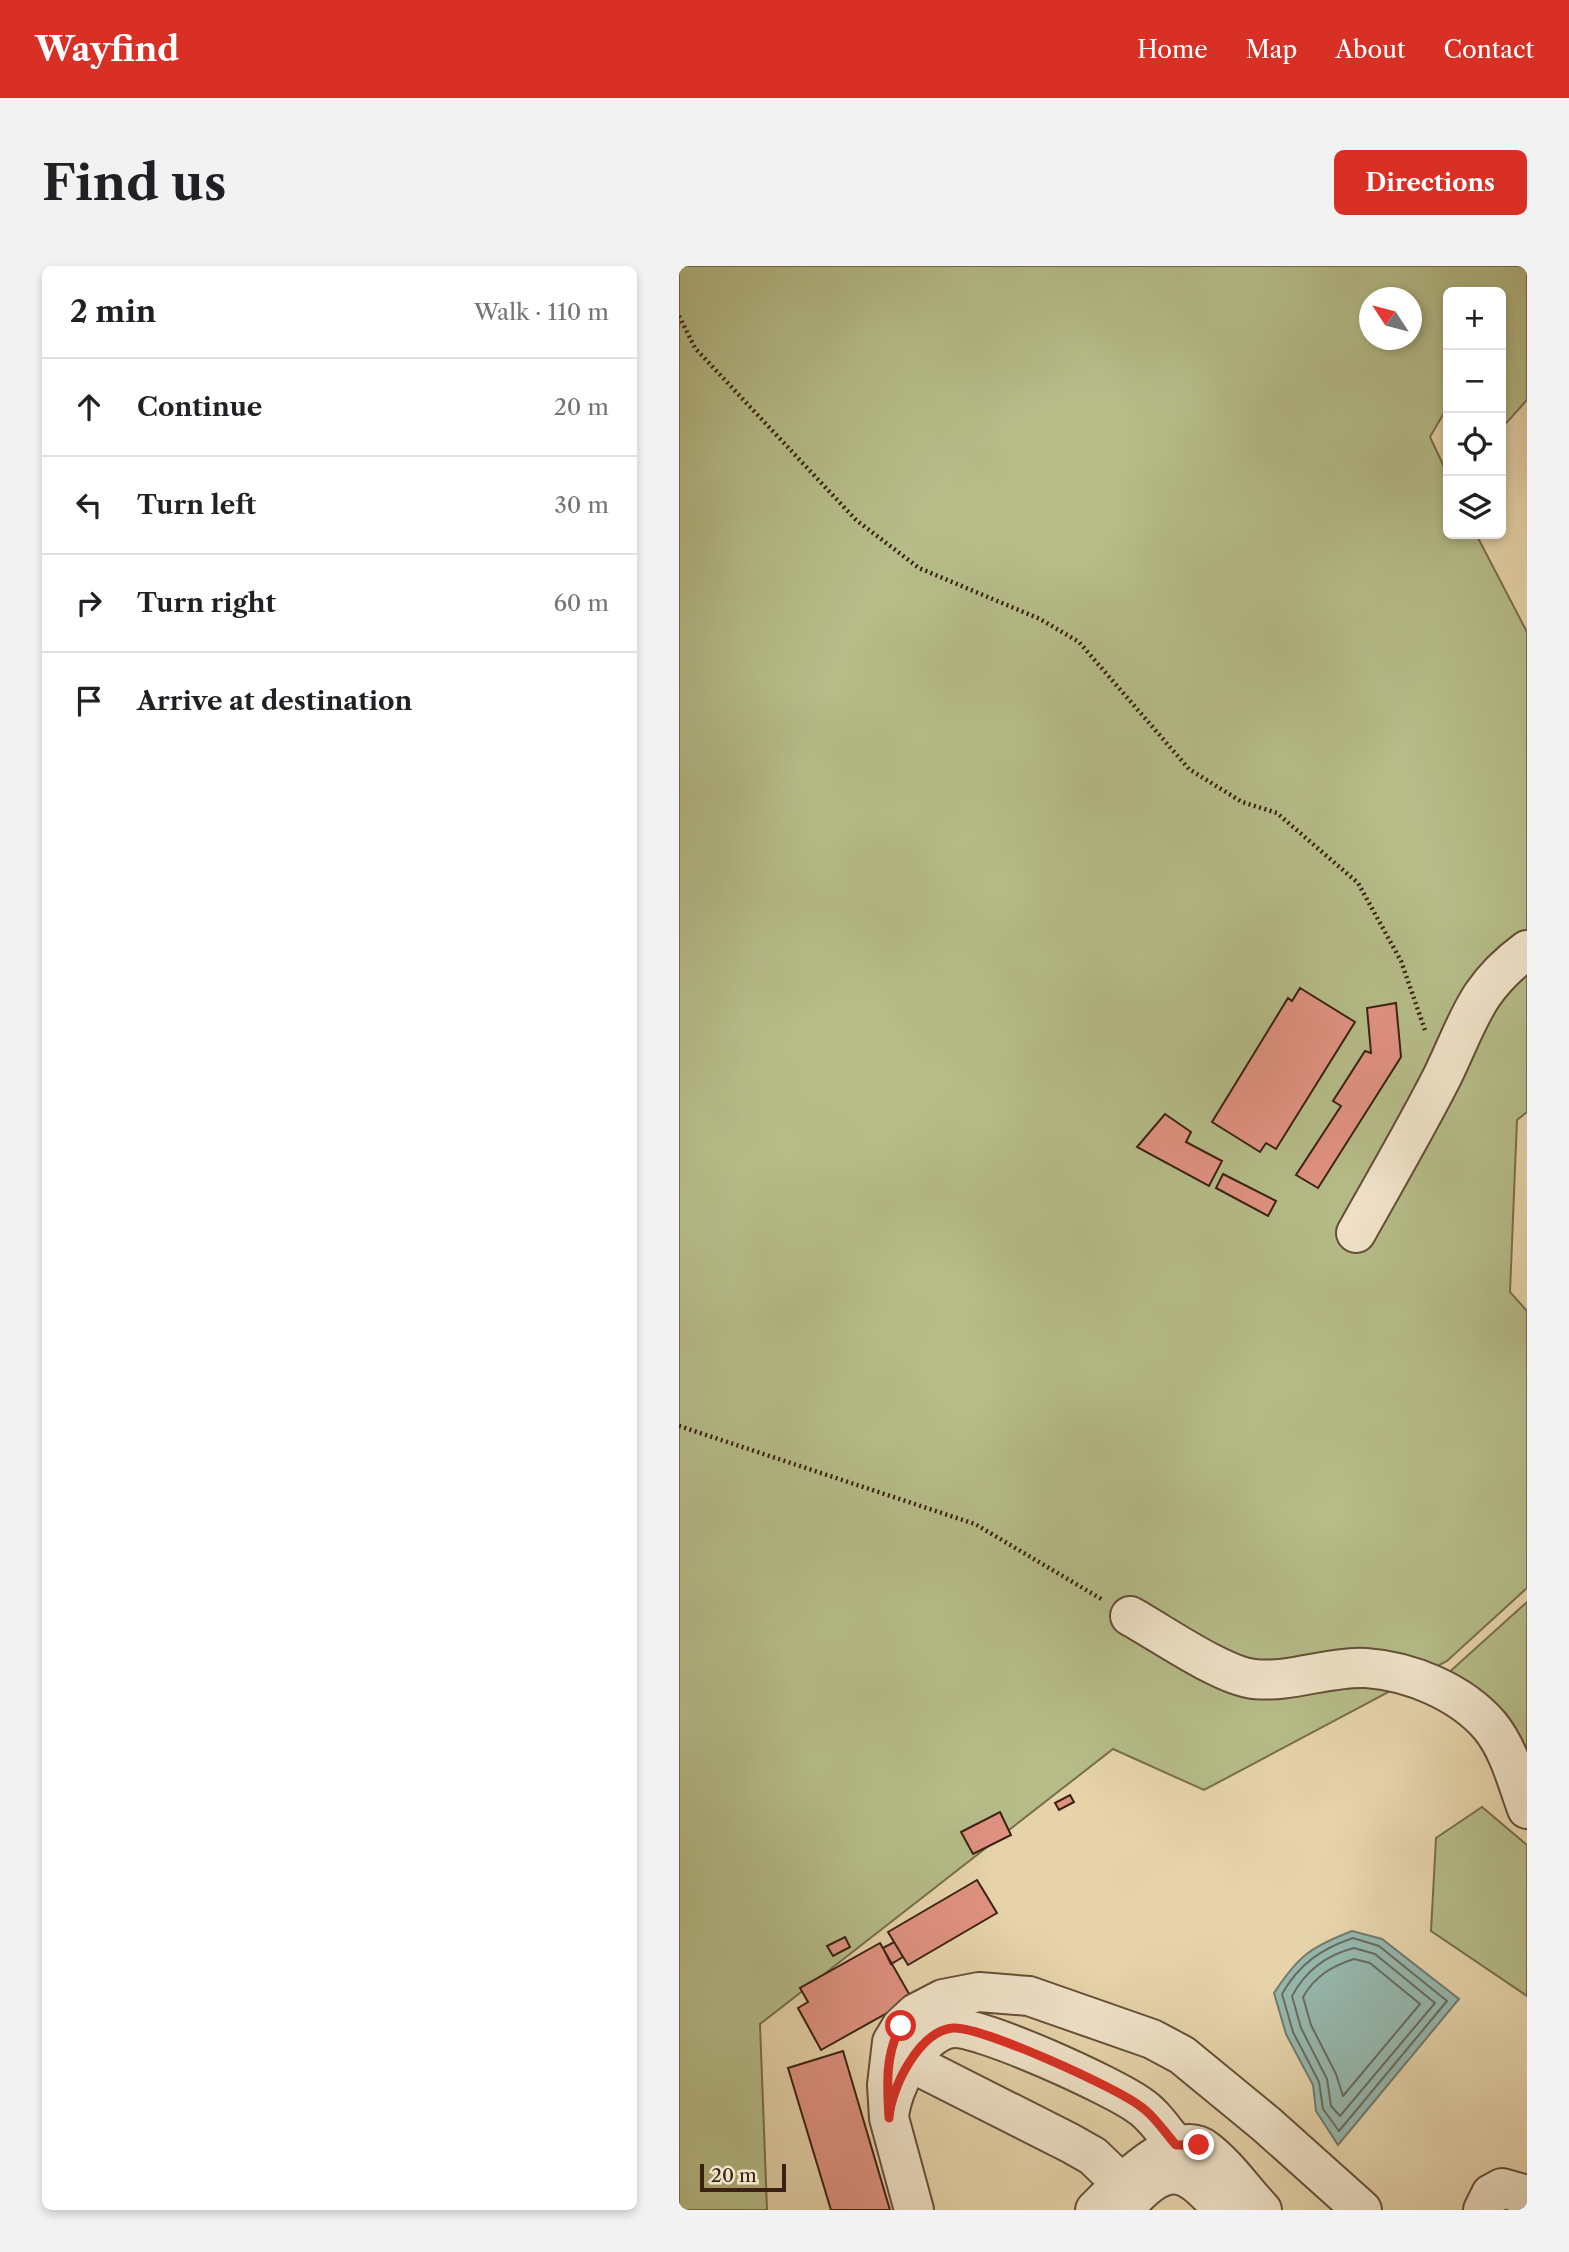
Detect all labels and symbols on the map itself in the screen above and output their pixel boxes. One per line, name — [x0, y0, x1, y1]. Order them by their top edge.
north arrow — [1359, 287, 1422, 350]
route start — [885, 2010, 916, 2041]
route end — [1183, 2129, 1214, 2160]
scale bar — [700, 2161, 786, 2193]

